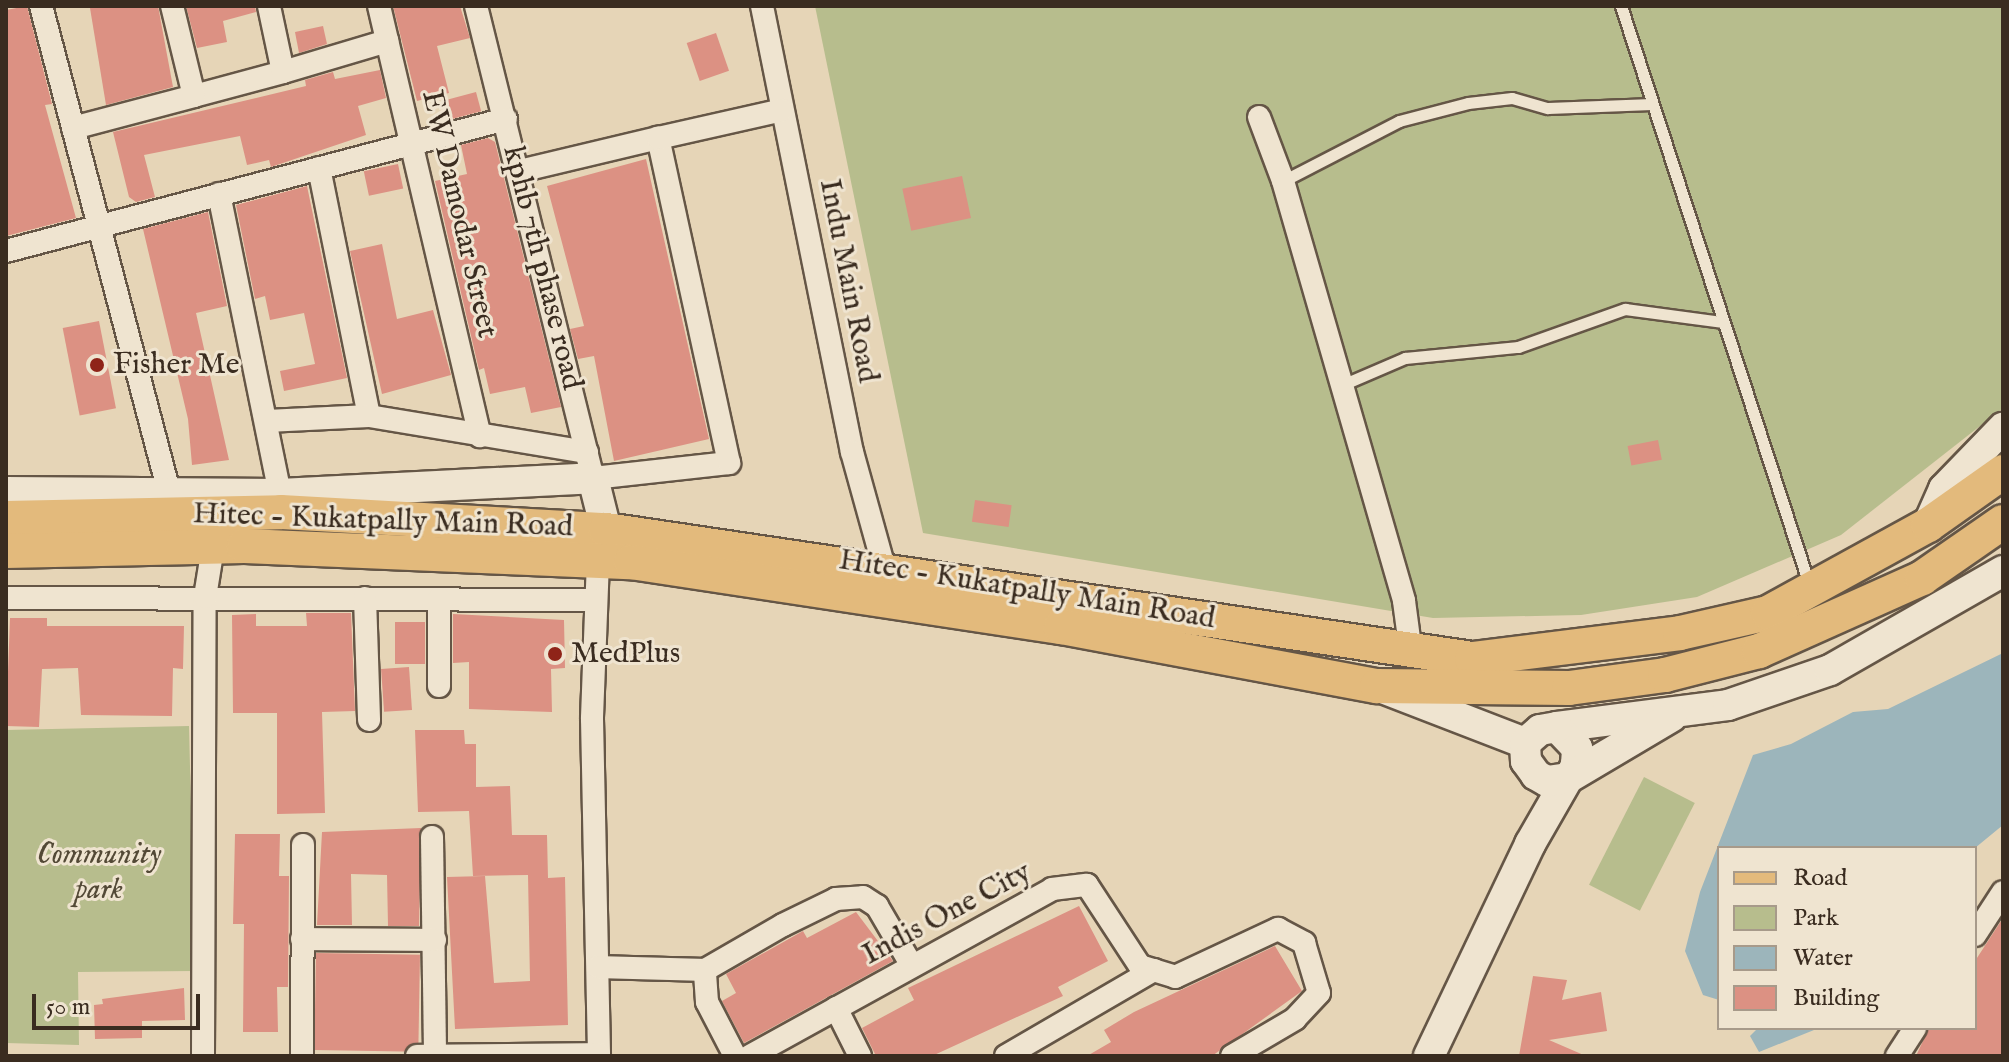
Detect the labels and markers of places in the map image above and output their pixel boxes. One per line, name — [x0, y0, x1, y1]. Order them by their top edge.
place label: Fisher Me — [113, 347, 240, 383]
marker: Fisher Me — [88, 356, 106, 374]
place label: MedPlus — [571, 636, 680, 672]
marker: MedPlus — [546, 645, 564, 663]

